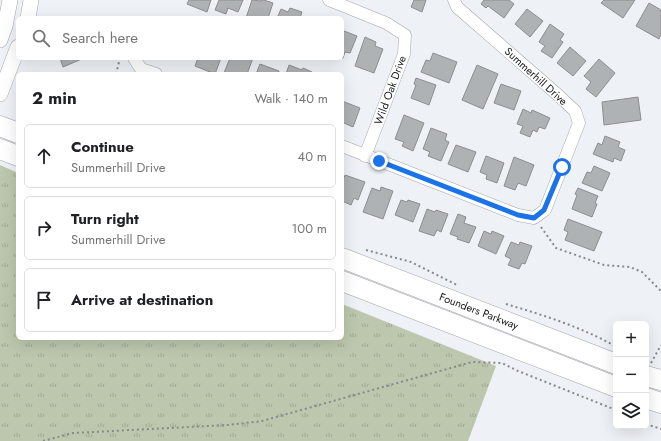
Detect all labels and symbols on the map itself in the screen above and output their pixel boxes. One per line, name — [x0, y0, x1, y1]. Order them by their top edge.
street label: Summerhill Drive — [501, 43, 571, 109]
street label: Wild Oak Drive — [370, 53, 410, 127]
route end — [370, 152, 388, 170]
route start — [553, 158, 571, 176]
street label: Founders Parkway — [437, 289, 521, 333]

